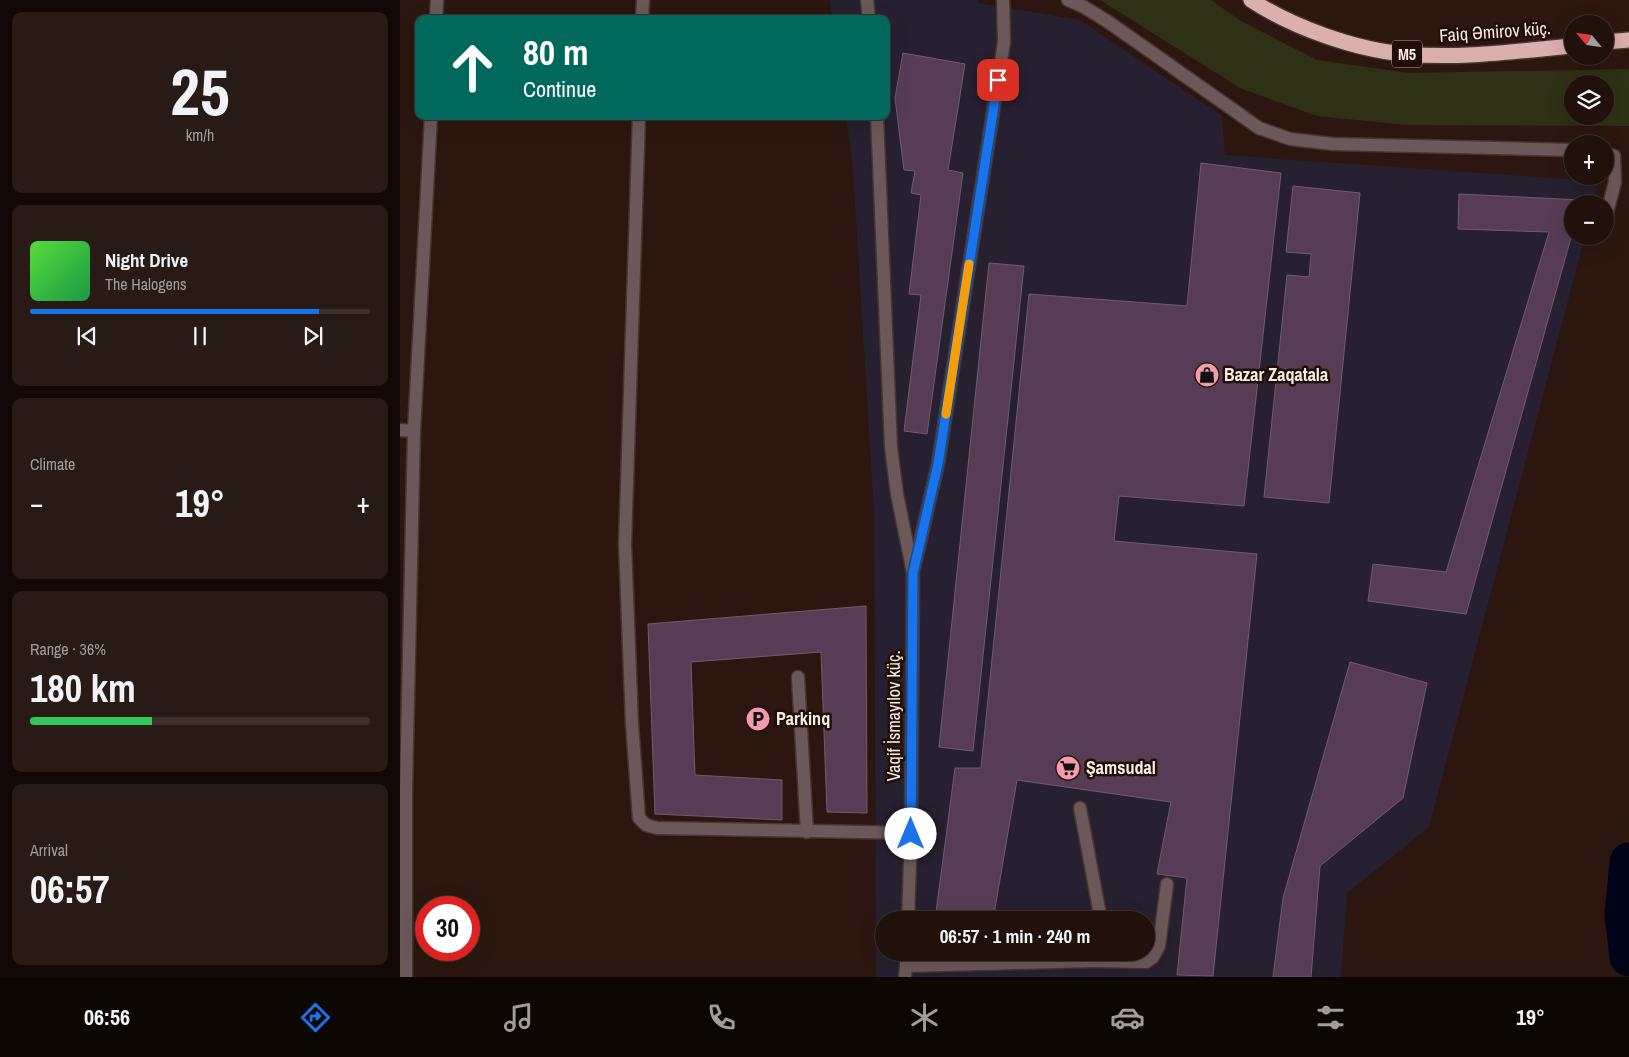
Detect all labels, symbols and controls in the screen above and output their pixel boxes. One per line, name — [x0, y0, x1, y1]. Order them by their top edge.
street label: Faiq Əmirov küç. — [1438, 15, 1552, 48]
north arrow — [1564, 15, 1614, 65]
map controls — [1564, 15, 1614, 245]
text: 80 m — [523, 29, 588, 76]
icon: ahead — [440, 35, 505, 100]
road number: M5 — [1392, 41, 1422, 68]
text: 25 — [170, 48, 230, 135]
pin — [977, 59, 1019, 101]
icon: arrive — [984, 66, 1012, 94]
text: Continue — [523, 74, 596, 104]
button: layers — [1564, 75, 1614, 125]
text: km/h — [186, 124, 214, 146]
button: + — [1564, 135, 1614, 185]
button: − — [1564, 195, 1614, 245]
text: Night Drive — [105, 247, 188, 273]
text: The Halogens — [105, 273, 187, 295]
icon: previous — [73, 322, 101, 350]
icon: pause — [186, 322, 214, 350]
icon: next — [299, 322, 327, 350]
shop icon: Bazar Zaqatala — [1194, 362, 1220, 388]
place label: Bazar Zaqatala — [1224, 362, 1329, 387]
text: Climate — [30, 453, 75, 475]
text: 19° — [175, 478, 225, 529]
text: − — [30, 484, 43, 522]
text: + — [357, 484, 370, 522]
text: Range · 36% — [30, 638, 106, 660]
street label: Vaqif İsmayılov küç. — [881, 650, 906, 782]
text: 180 km — [30, 663, 136, 714]
parking icon: Parkinq — [745, 706, 771, 732]
place label: Parkinq — [776, 706, 830, 731]
supermarket icon: Şamsudal — [1055, 755, 1081, 781]
place label: Şamsudal — [1086, 755, 1156, 780]
position arrow — [884, 807, 936, 859]
text: Arrival — [30, 839, 68, 861]
text: 06:57 — [30, 864, 110, 915]
speed limit sign: 30 — [415, 896, 480, 961]
text: 06:57 · 1 min · 240 m — [940, 923, 1090, 949]
icon: directions — [298, 1000, 333, 1035]
icon: music — [501, 1000, 536, 1035]
icon: phone — [704, 1000, 739, 1035]
icon: climate — [907, 1000, 942, 1035]
icon: car — [1110, 1000, 1145, 1035]
icon: filters — [1313, 1000, 1348, 1035]
text: 06:56 — [84, 1002, 130, 1032]
text: 19° — [1516, 1002, 1545, 1032]

